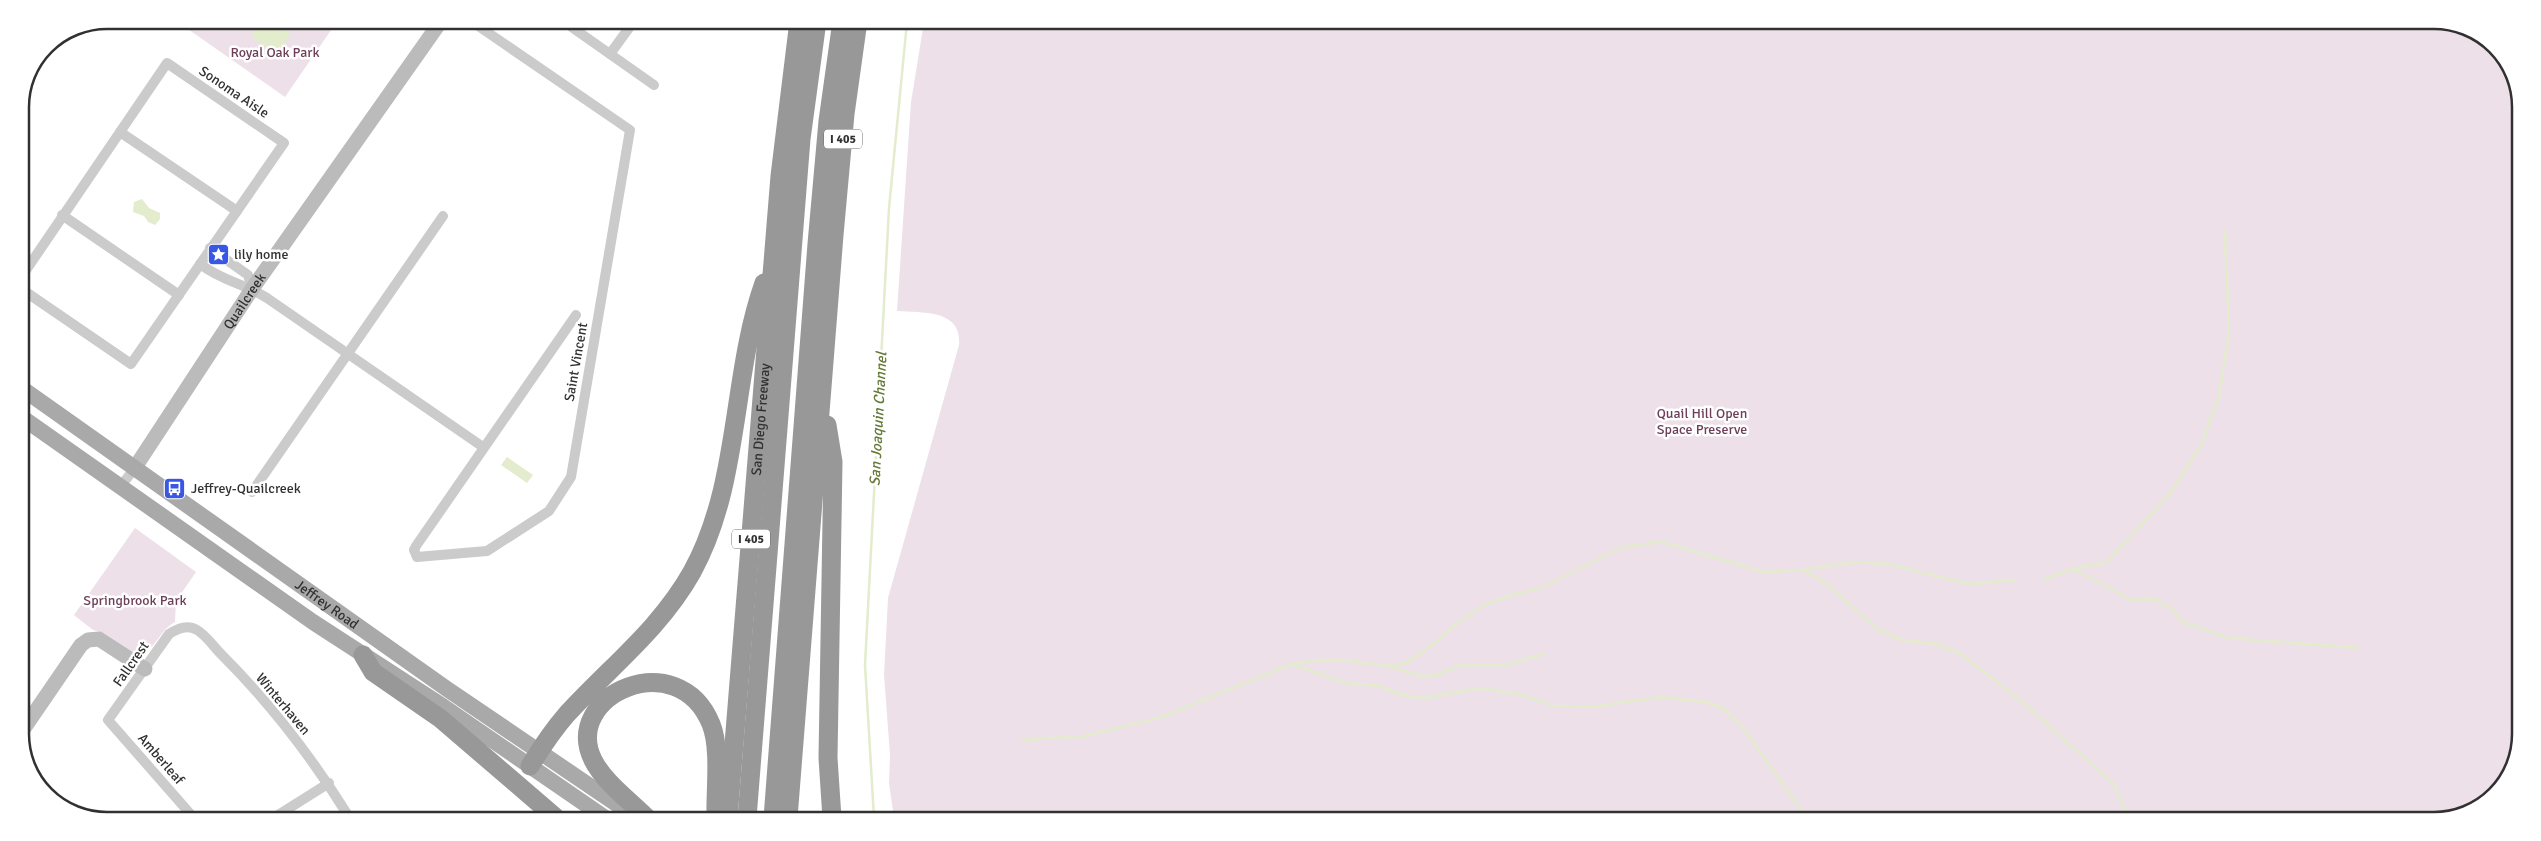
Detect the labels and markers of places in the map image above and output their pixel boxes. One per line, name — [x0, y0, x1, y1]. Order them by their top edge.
place icon: lily home — [206, 242, 230, 266]
place label: lily home — [234, 246, 288, 263]
bus stop icon: Jeffrey-Quailcreek — [163, 476, 187, 500]
place label: Jeffrey-Quailcreek — [191, 480, 301, 497]

